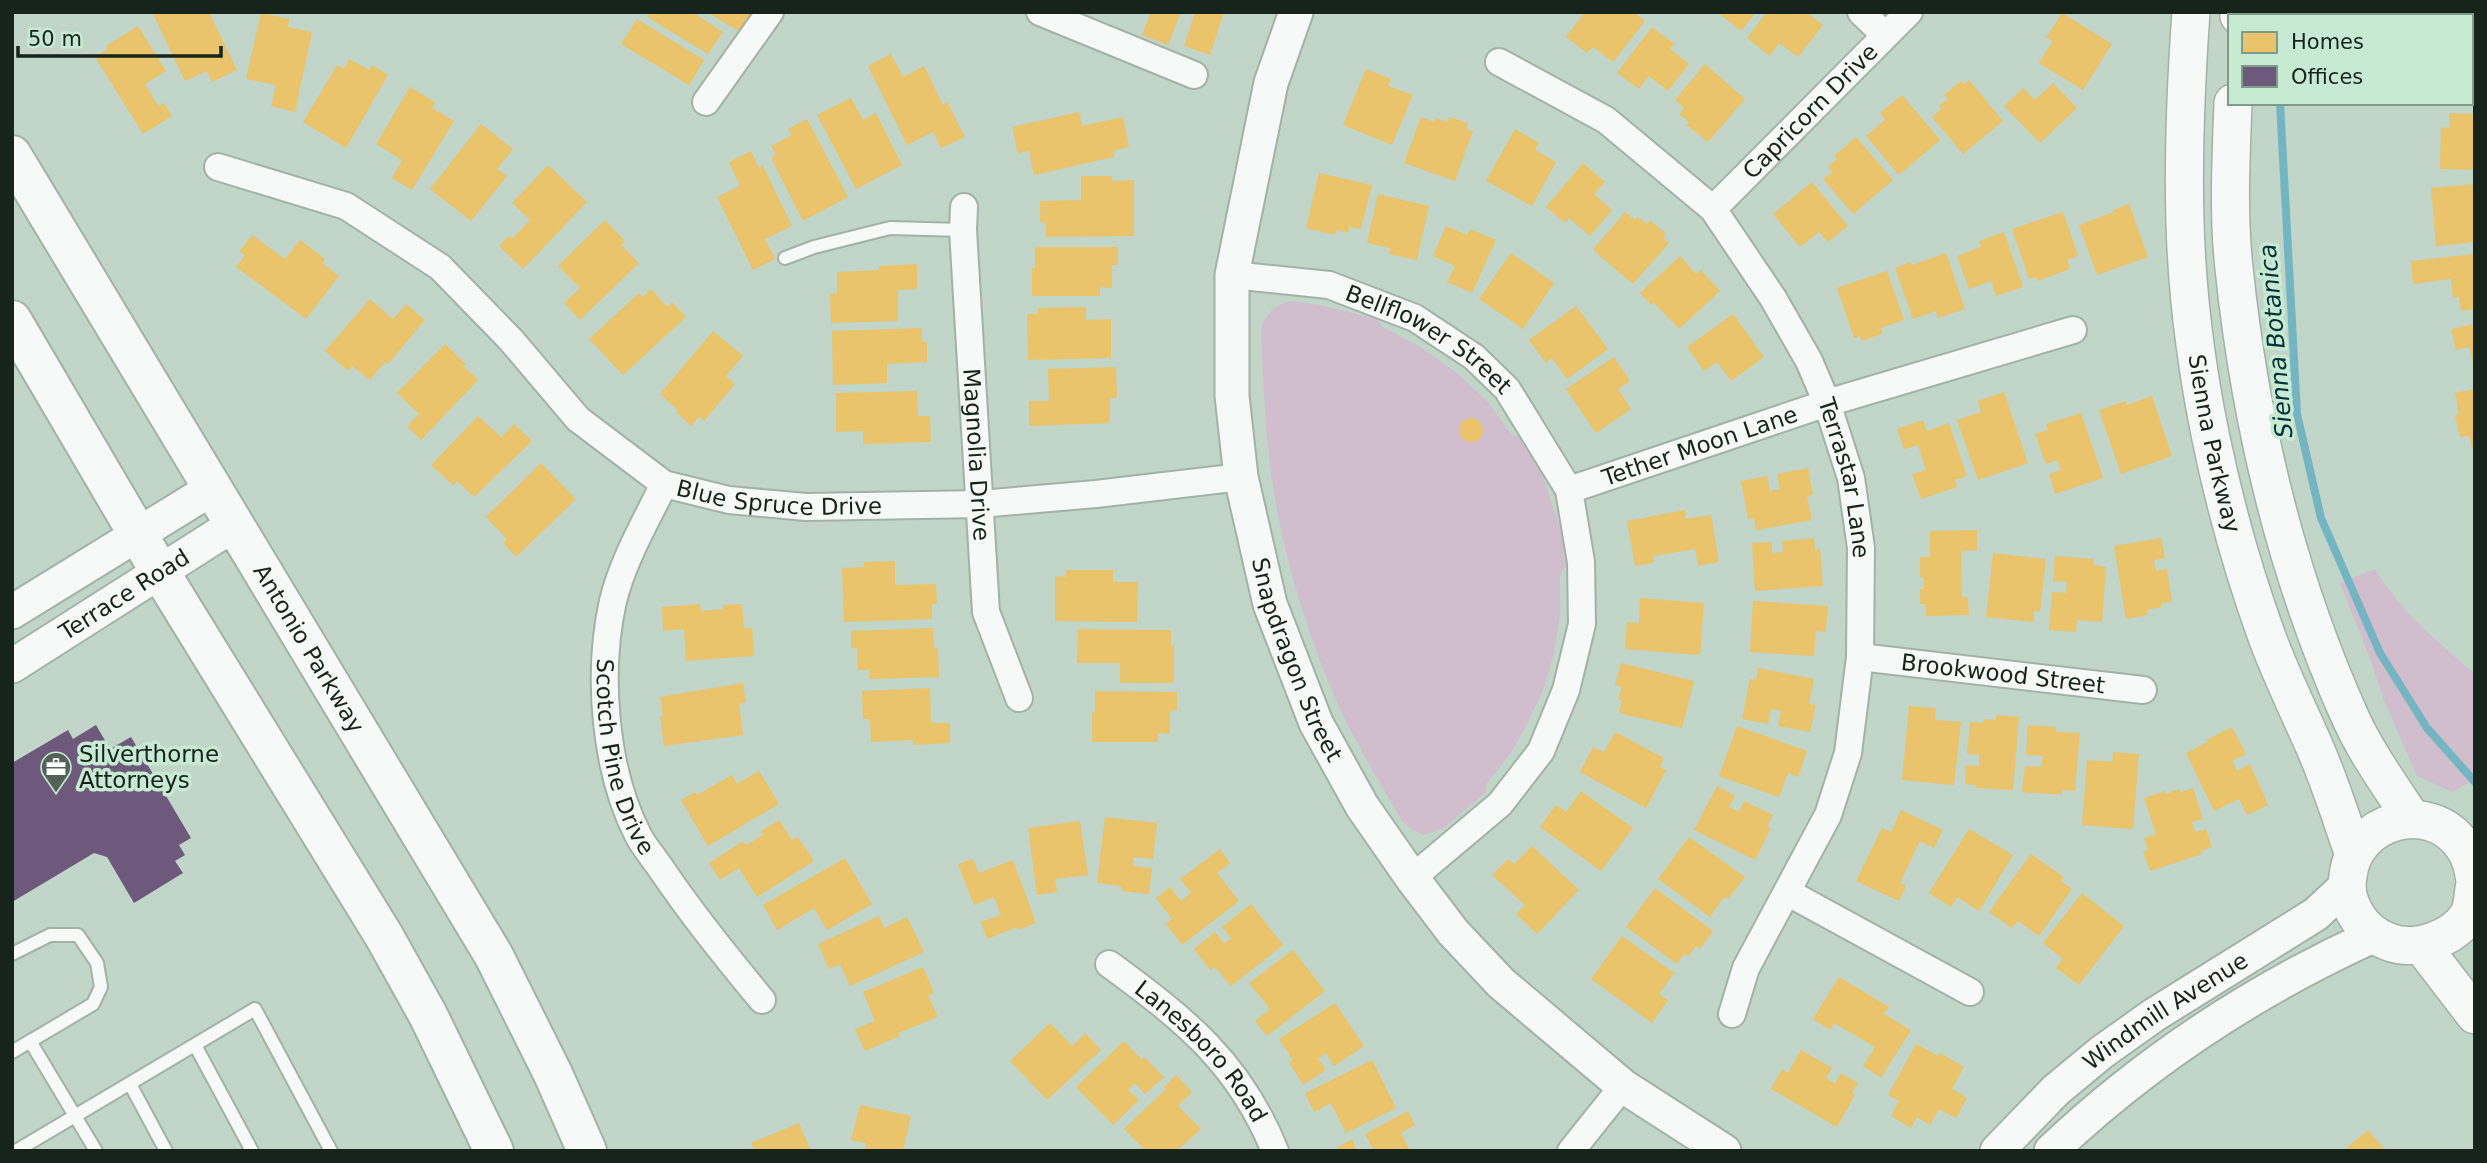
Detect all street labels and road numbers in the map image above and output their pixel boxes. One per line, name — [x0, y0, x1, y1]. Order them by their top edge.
street label: Capricorn Drive — [1738, 38, 1883, 184]
street label: Bellflower Street — [1342, 280, 1517, 399]
street label: Sienna Parkway — [2183, 352, 2246, 536]
street label: Magnolia Drive — [958, 368, 995, 542]
street label: Terrastar Lane — [1813, 394, 1874, 558]
street label: Tether Moon Lane — [1598, 401, 1801, 491]
street label: Blue Spruce Drive — [674, 475, 882, 520]
street label: Terrace Road — [54, 544, 194, 646]
street label: Snapdragon Street — [1247, 555, 1348, 766]
street label: Antonio Parkway — [248, 560, 370, 738]
street label: Brookwood Street — [1900, 649, 2106, 698]
street label: Scotch Pine Drive — [592, 658, 660, 860]
street label: Windmill Avenue — [2078, 947, 2252, 1075]
street label: Lanesboro Road — [1130, 975, 1272, 1126]

